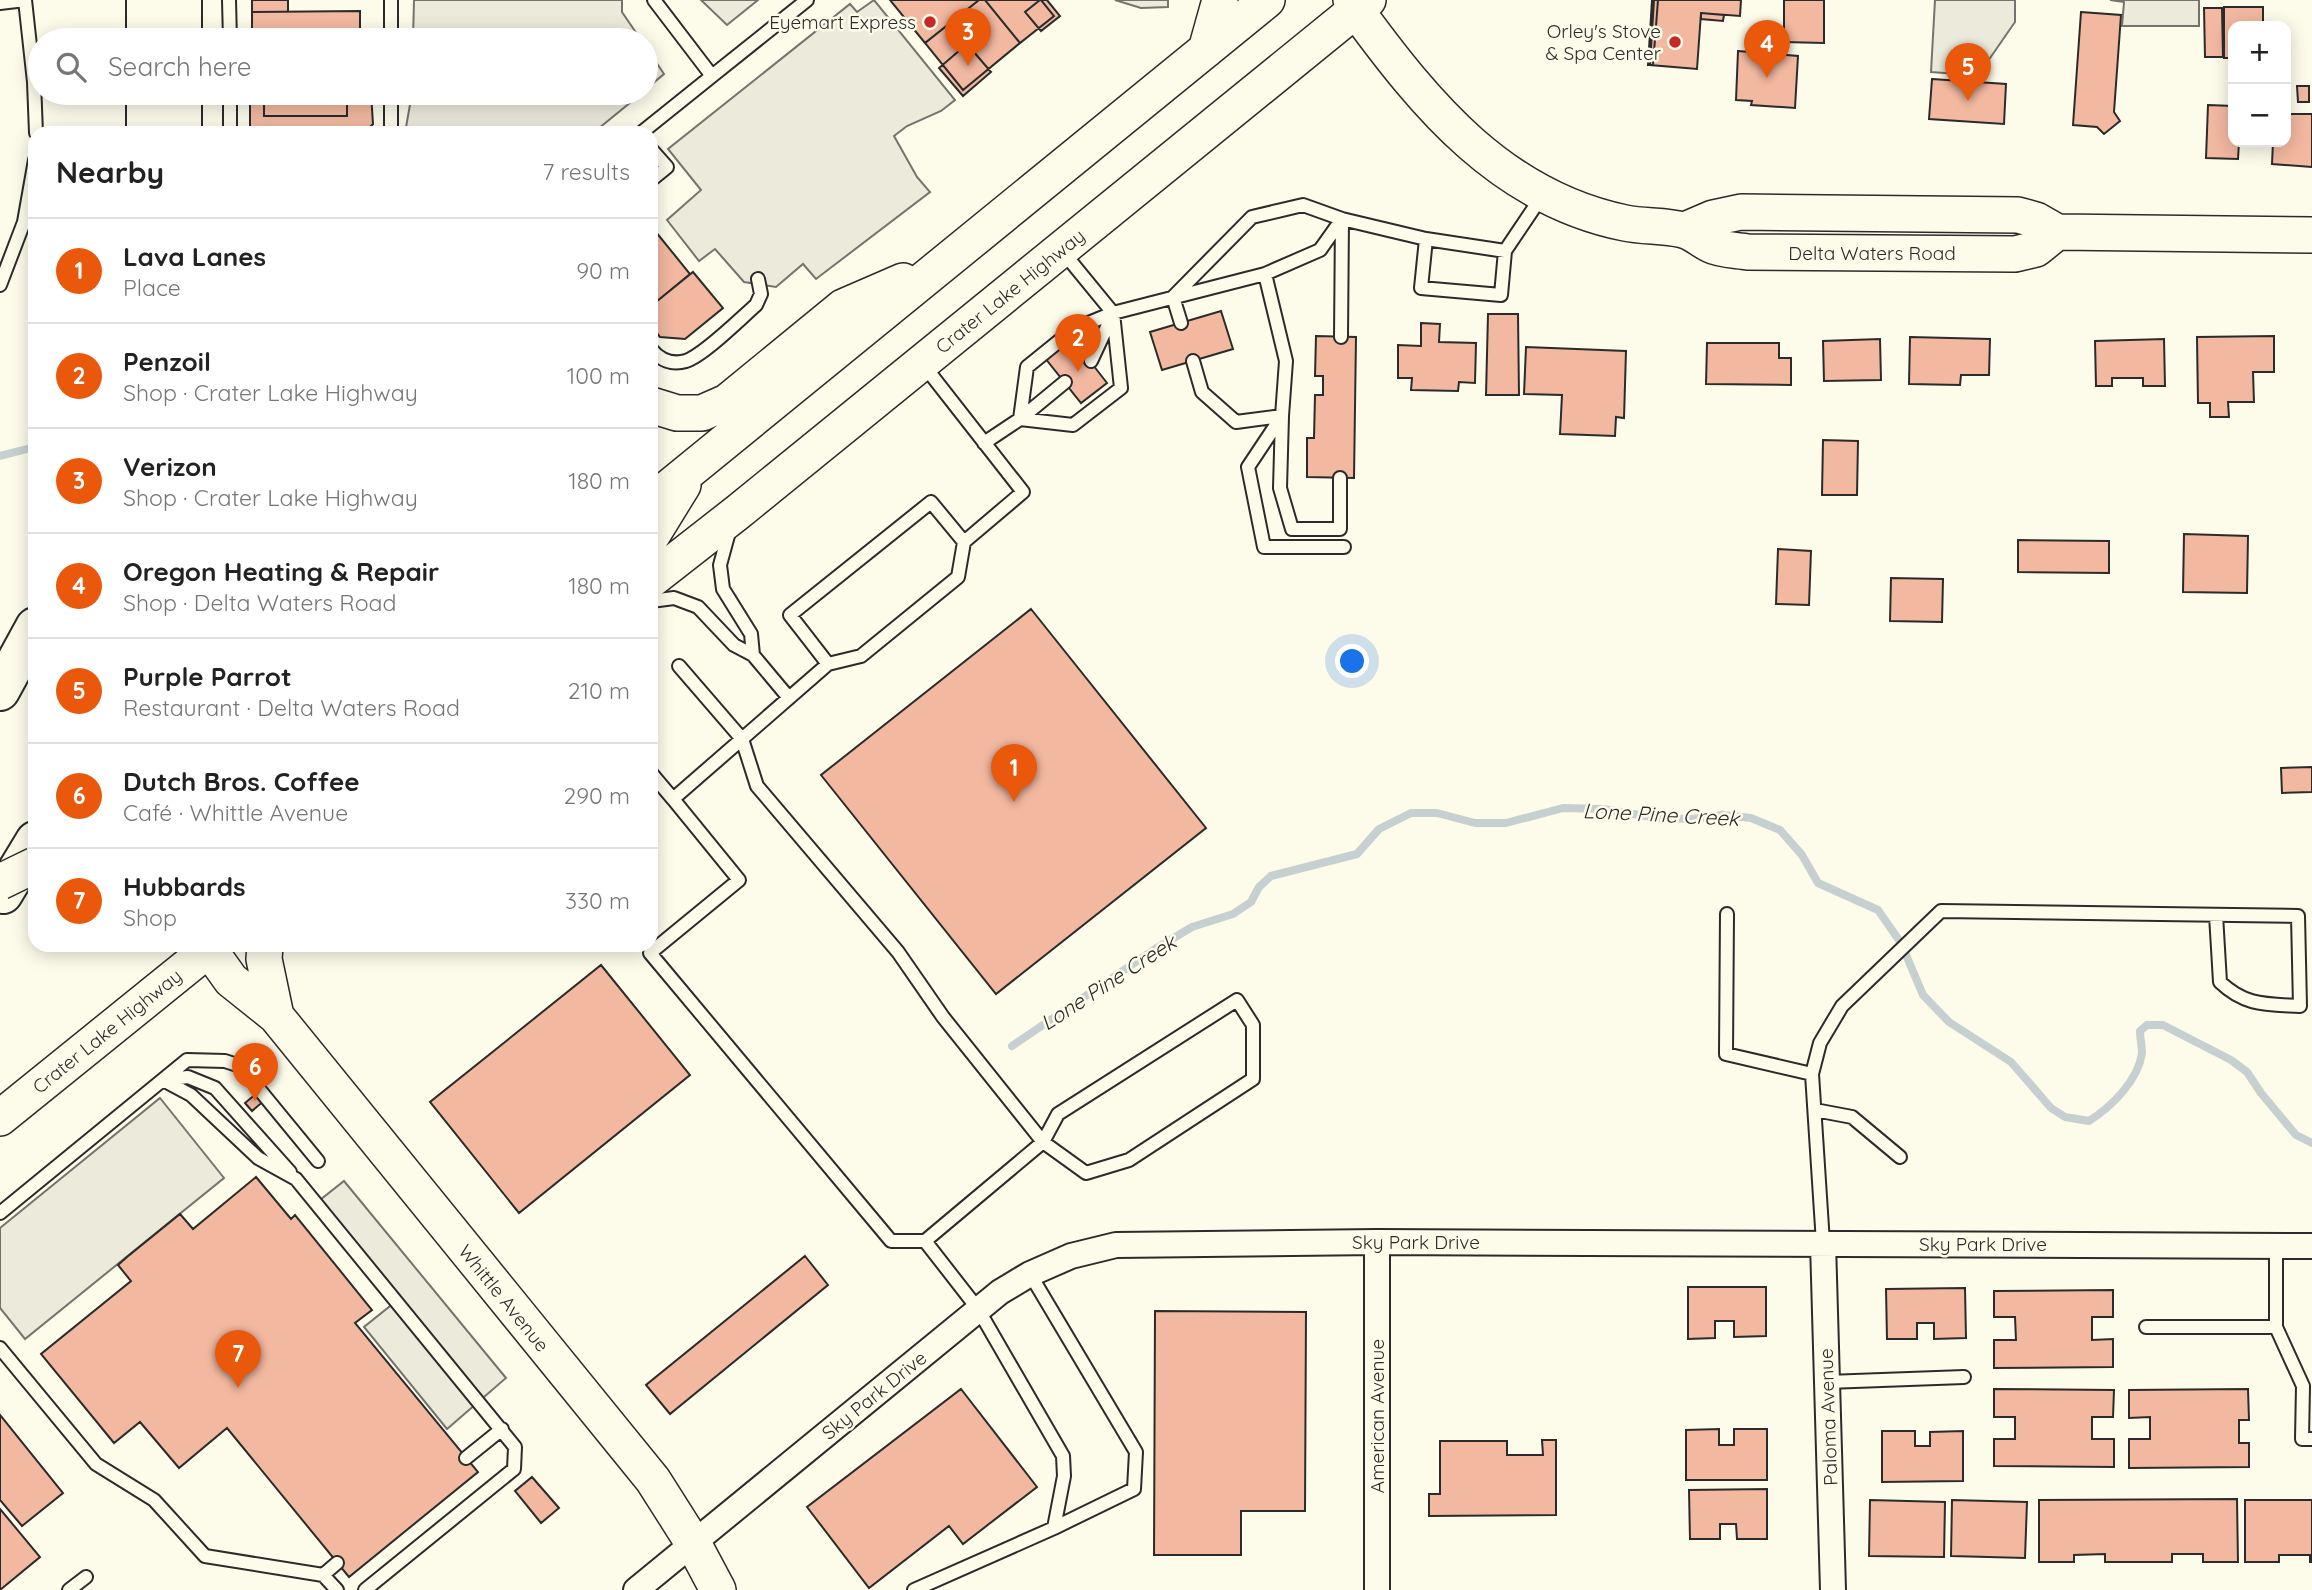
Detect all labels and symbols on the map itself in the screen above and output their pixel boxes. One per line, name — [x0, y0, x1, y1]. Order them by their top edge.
pin: 3 — [945, 8, 991, 66]
place label: Eyemart Express — [769, 10, 916, 34]
marker: Eyemart Express — [922, 14, 938, 30]
place label: Orley's Stove & Spa Center — [1545, 19, 1662, 65]
pin: 4 — [1744, 20, 1790, 78]
marker: Orley's Stove & Spa Center — [1667, 34, 1683, 50]
pin: 5 — [1945, 43, 1991, 101]
street label: Crater Lake Highway — [931, 223, 1089, 359]
street label: Delta Waters Road — [1788, 241, 1956, 265]
pin: 2 — [1055, 314, 1101, 372]
your location — [1335, 644, 1369, 678]
pin: 1 — [991, 744, 1037, 802]
water label: Lone Pine Creek — [1582, 797, 1742, 831]
water label: Lone Pine Creek — [1035, 927, 1182, 1036]
street label: Crater Lake Highway — [28, 963, 186, 1099]
pin: 6 — [232, 1043, 278, 1101]
street label: Sky Park Drive — [1352, 1230, 1480, 1254]
street label: Sky Park Drive — [1919, 1232, 2047, 1256]
street label: Whittle Avenue — [453, 1239, 555, 1357]
pin: 7 — [215, 1330, 261, 1388]
street label: American Avenue — [1365, 1339, 1389, 1493]
street label: Sky Park Drive — [817, 1345, 931, 1445]
street label: Paloma Avenue — [1814, 1348, 1842, 1486]

